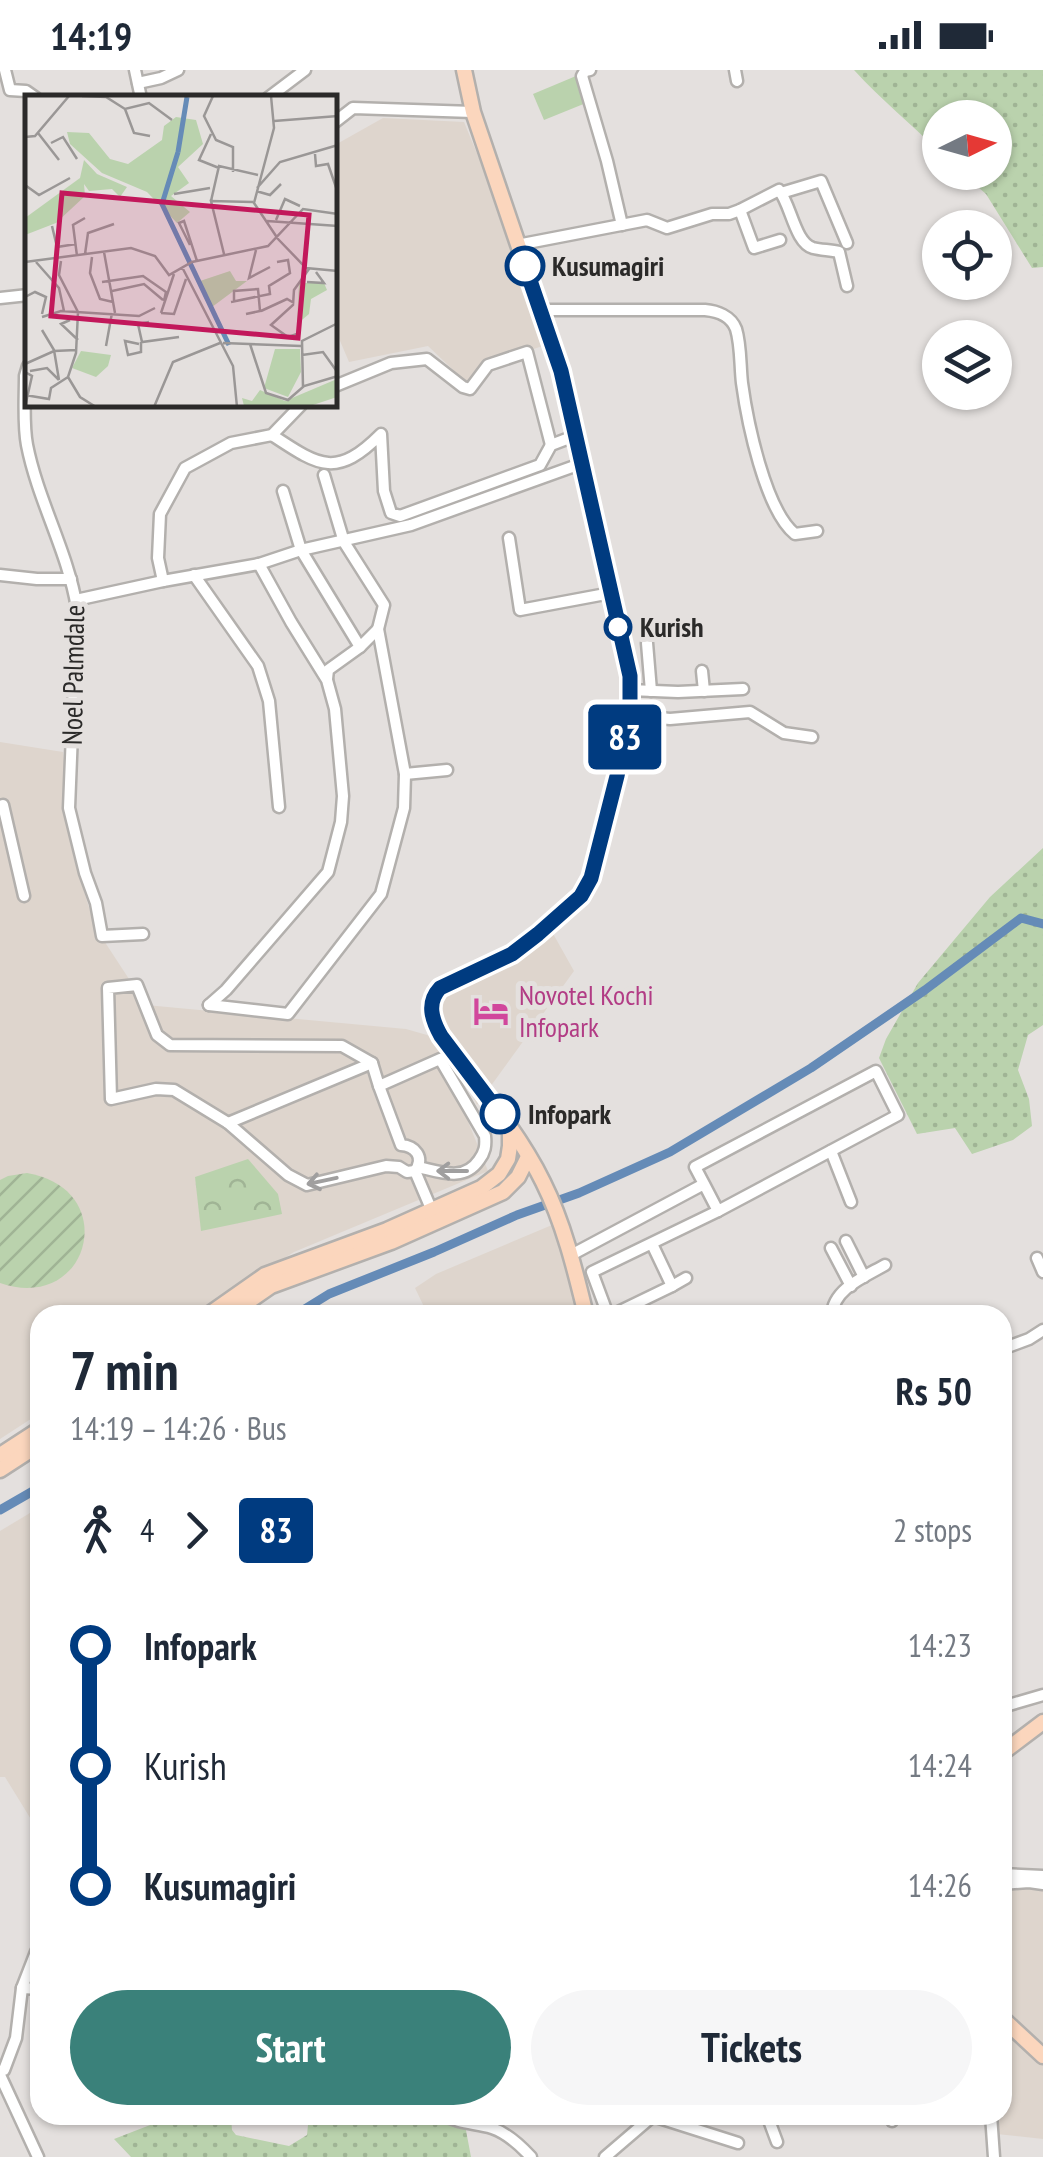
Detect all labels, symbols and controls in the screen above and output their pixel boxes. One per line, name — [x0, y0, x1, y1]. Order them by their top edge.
text: 14:19 — [50, 11, 132, 60]
inset map — [25, 95, 338, 408]
north arrow — [922, 100, 1012, 190]
map controls — [922, 100, 1012, 410]
button: locate — [922, 210, 1012, 300]
marker: Kusumagiri — [506, 247, 544, 285]
place label: Kusumagiri — [552, 247, 664, 284]
button: layers — [922, 320, 1012, 410]
street label: Noel Palmdale — [53, 604, 92, 746]
place label: Kurish — [640, 608, 704, 645]
marker: Kurish — [605, 614, 631, 640]
line badge: 83 — [580, 704, 670, 770]
text: 83 — [608, 714, 642, 760]
place label: Novotel Kochi Infopark — [519, 976, 654, 1045]
hotel icon: Novotel Kochi Infopark — [472, 992, 510, 1030]
marker: Infopark — [481, 1095, 519, 1133]
place label: Infopark — [528, 1095, 611, 1132]
one-way arrow — [436, 1162, 469, 1180]
one-way arrow — [307, 1172, 339, 1191]
text: 7 min — [70, 1334, 179, 1405]
text: Rs 50 — [895, 1366, 972, 1415]
text: 14:19 – 14:26 · Bus — [70, 1407, 287, 1449]
icon: walk — [70, 1503, 125, 1558]
icon: forward — [169, 1503, 224, 1558]
text: 83 — [259, 1507, 293, 1553]
text: 4 — [140, 1509, 154, 1551]
text: 2 stops — [893, 1509, 972, 1551]
text: Infopark — [144, 1621, 257, 1670]
text: 14:23 — [908, 1624, 972, 1666]
text: Kurish — [144, 1741, 227, 1790]
text: 14:24 — [908, 1744, 972, 1786]
text: Kusumagiri — [144, 1861, 296, 1910]
text: 14:26 — [908, 1864, 972, 1906]
button: Start — [70, 1990, 511, 2105]
button: Tickets — [531, 1990, 972, 2105]

